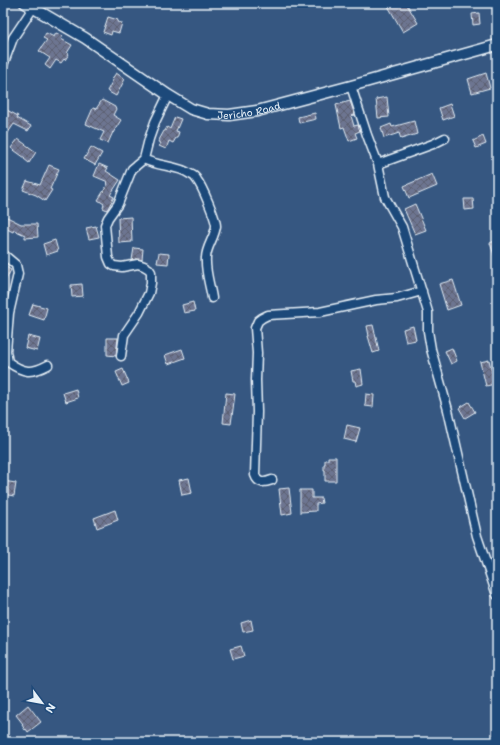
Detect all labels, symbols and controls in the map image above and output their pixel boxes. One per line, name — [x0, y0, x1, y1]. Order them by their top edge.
street label: Jericho Road — [217, 99, 283, 122]
north arrow — [22, 683, 62, 723]
text: N — [41, 700, 59, 716]

